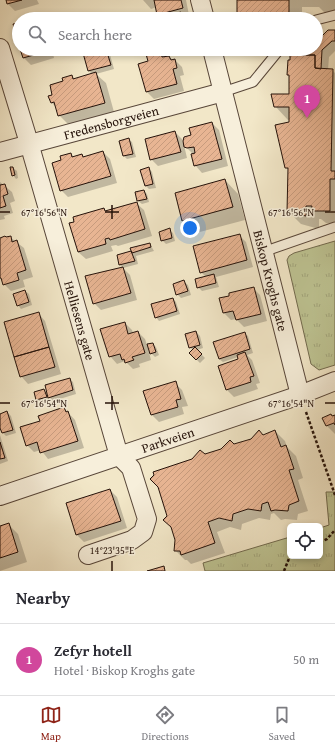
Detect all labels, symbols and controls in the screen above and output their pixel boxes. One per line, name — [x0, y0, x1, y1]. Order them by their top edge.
search box — [12, 12, 323, 56]
icon: search — [26, 23, 48, 45]
text: Search here — [58, 24, 132, 45]
pin: 1 — [294, 85, 320, 118]
street label: Fredensborgveien — [61, 100, 161, 144]
text: 67°16'56"N — [21, 205, 67, 220]
text: 67°16'56"N — [268, 205, 314, 220]
your location — [180, 218, 200, 238]
street label: Biskop Kroghs gate — [249, 228, 293, 333]
street label: Helliesens gate — [60, 279, 100, 362]
text: 67°16'54"N — [21, 396, 67, 411]
text: 67°16'54"N — [268, 396, 314, 411]
street label: Parkveien — [139, 422, 197, 457]
map controls — [287, 523, 323, 559]
button: locate — [287, 523, 323, 559]
text: 14°23'35"E — [90, 543, 134, 558]
text: Nearby — [16, 585, 70, 610]
text: Zefyr hotell — [54, 640, 132, 661]
text: 1 — [26, 650, 32, 669]
text: 50 m — [293, 650, 319, 669]
text: Hotel · Biskop Kroghs gate — [54, 661, 195, 680]
tab: Map — [40, 704, 62, 744]
tab: Directions — [142, 704, 189, 744]
tab: Saved — [268, 704, 295, 744]

